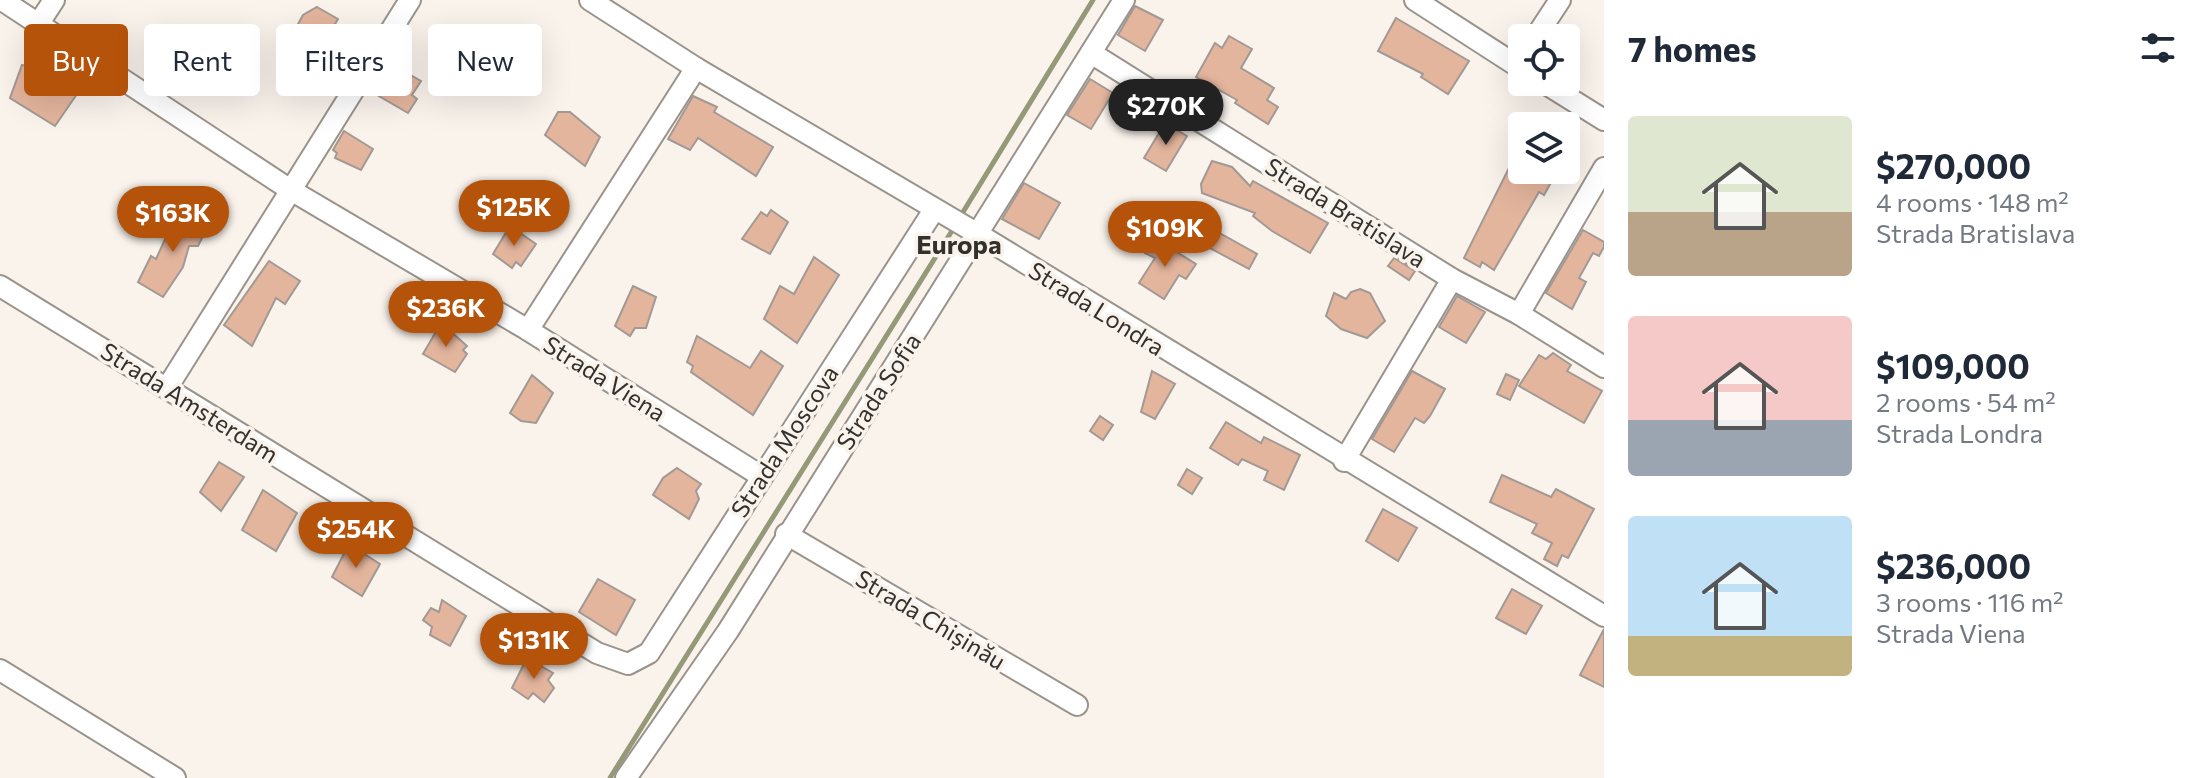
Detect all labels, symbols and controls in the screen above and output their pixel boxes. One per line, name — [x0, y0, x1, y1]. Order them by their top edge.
chip: Buy — [24, 24, 128, 96]
chip: Rent — [144, 24, 260, 96]
chip: Filters — [276, 24, 412, 96]
chip: New — [428, 24, 542, 96]
map controls — [1508, 24, 1580, 184]
button: locate — [1508, 24, 1580, 96]
icon: filters — [2136, 26, 2180, 70]
text: 7 homes — [1628, 27, 1757, 69]
pin: $270K — [1110, 79, 1222, 147]
text: $270K — [1126, 89, 1206, 120]
button: layers — [1508, 112, 1580, 184]
text: $270,000 — [1876, 144, 2031, 186]
icon: home — [1692, 148, 1788, 244]
street label: Strada Bratislava — [1260, 151, 1432, 273]
pin: $125K — [458, 180, 570, 248]
pin: $163K — [117, 186, 229, 254]
text: 4 rooms · 148 m² — [1876, 186, 2069, 217]
text: $125K — [477, 190, 551, 221]
text: $163K — [135, 196, 211, 227]
pin: $109K — [1109, 201, 1221, 269]
text: $109K — [1126, 211, 1204, 242]
text: Strada Bratislava — [1876, 217, 2075, 248]
district label: Europa — [916, 228, 1002, 259]
street label: Strada Londra — [1024, 255, 1170, 361]
pin: $236K — [390, 281, 502, 349]
text: $236K — [406, 291, 486, 322]
street label: Strada Sofia — [830, 327, 926, 455]
street label: Strada Viena — [539, 329, 671, 427]
street label: Strada Amsterdam — [96, 336, 284, 468]
text: $109,000 — [1876, 344, 2030, 386]
icon: home — [1692, 348, 1788, 444]
street label: Strada Moscova — [724, 360, 844, 522]
text: 2 rooms · 54 m² — [1876, 386, 2056, 417]
text: Strada Londra — [1876, 417, 2043, 448]
pin: $254K — [300, 502, 412, 570]
text: $254K — [316, 512, 396, 543]
text: $236,000 — [1876, 544, 2031, 586]
icon: home — [1692, 548, 1788, 644]
street label: Strada Chișinău — [850, 563, 1011, 677]
text: 3 rooms · 116 m² — [1876, 586, 2064, 617]
pin: $131K — [478, 613, 590, 681]
text: Strada Viena — [1876, 617, 2026, 648]
text: $131K — [498, 623, 570, 654]

